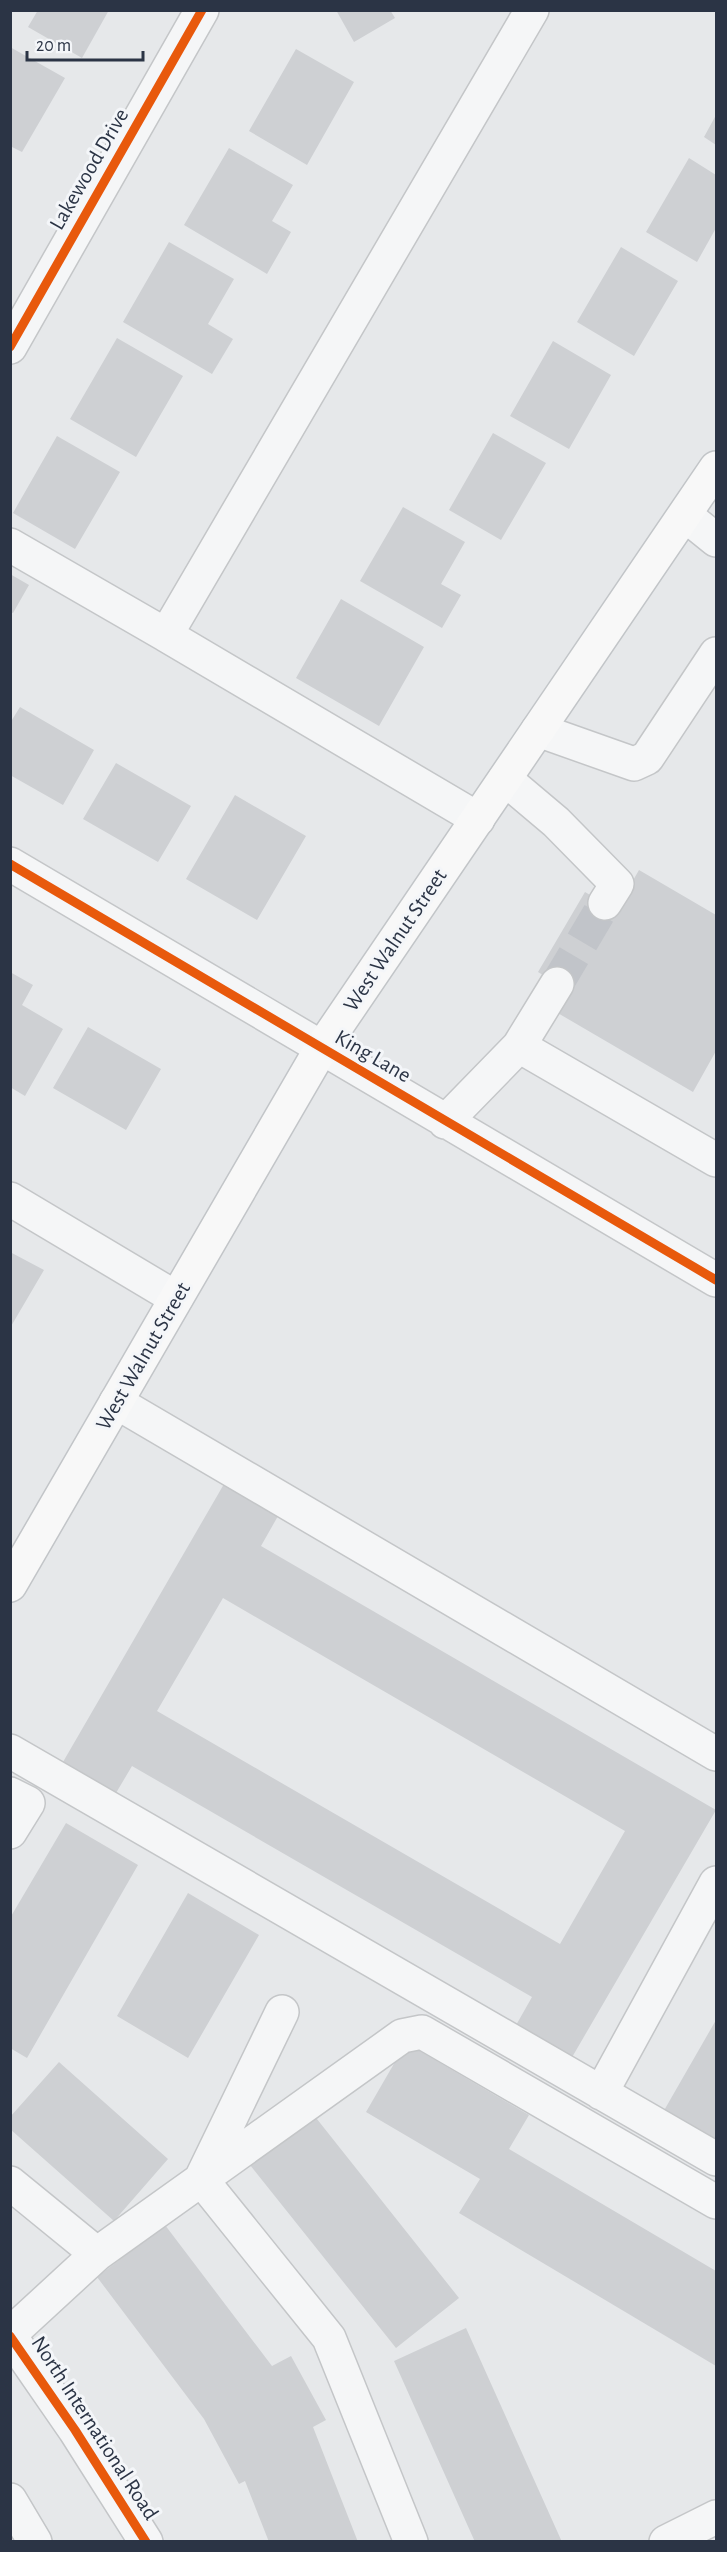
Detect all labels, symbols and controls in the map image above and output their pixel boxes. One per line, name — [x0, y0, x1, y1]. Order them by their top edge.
scale bar — [27, 24, 142, 62]
text: 20 m — [36, 37, 71, 55]
street label: Lakewood Drive — [45, 105, 133, 233]
street label: West Walnut Street — [339, 865, 451, 1015]
street label: King Lane — [331, 1026, 415, 1086]
street label: West Walnut Street — [92, 1278, 194, 1434]
street label: North International Road — [27, 2332, 163, 2524]

